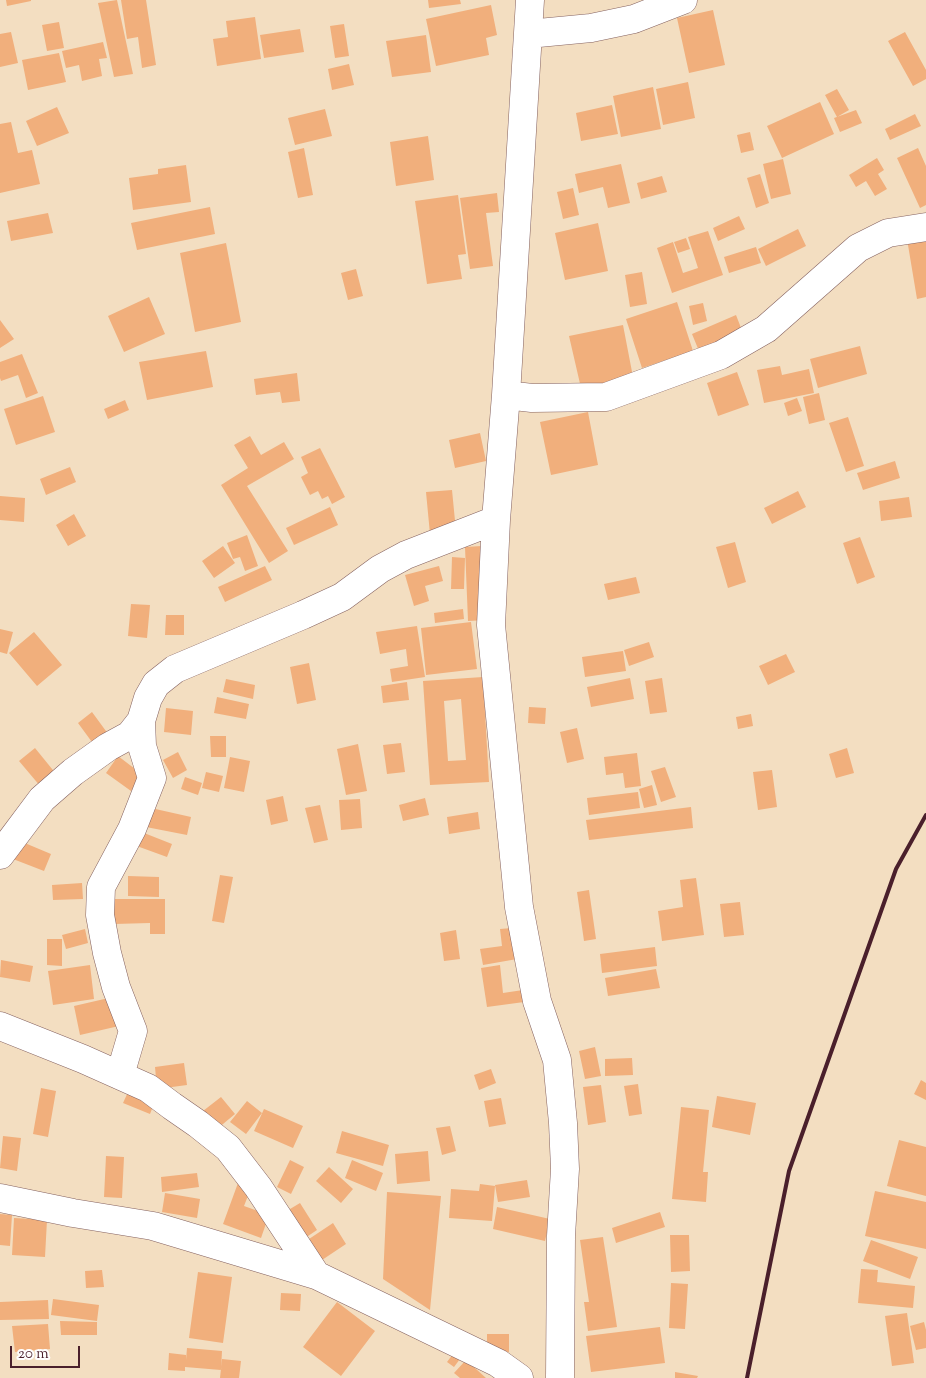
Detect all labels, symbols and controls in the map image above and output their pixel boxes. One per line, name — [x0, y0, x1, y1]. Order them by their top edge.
scale bar — [12, 1336, 82, 1368]
text: 20 m — [18, 1344, 49, 1365]

